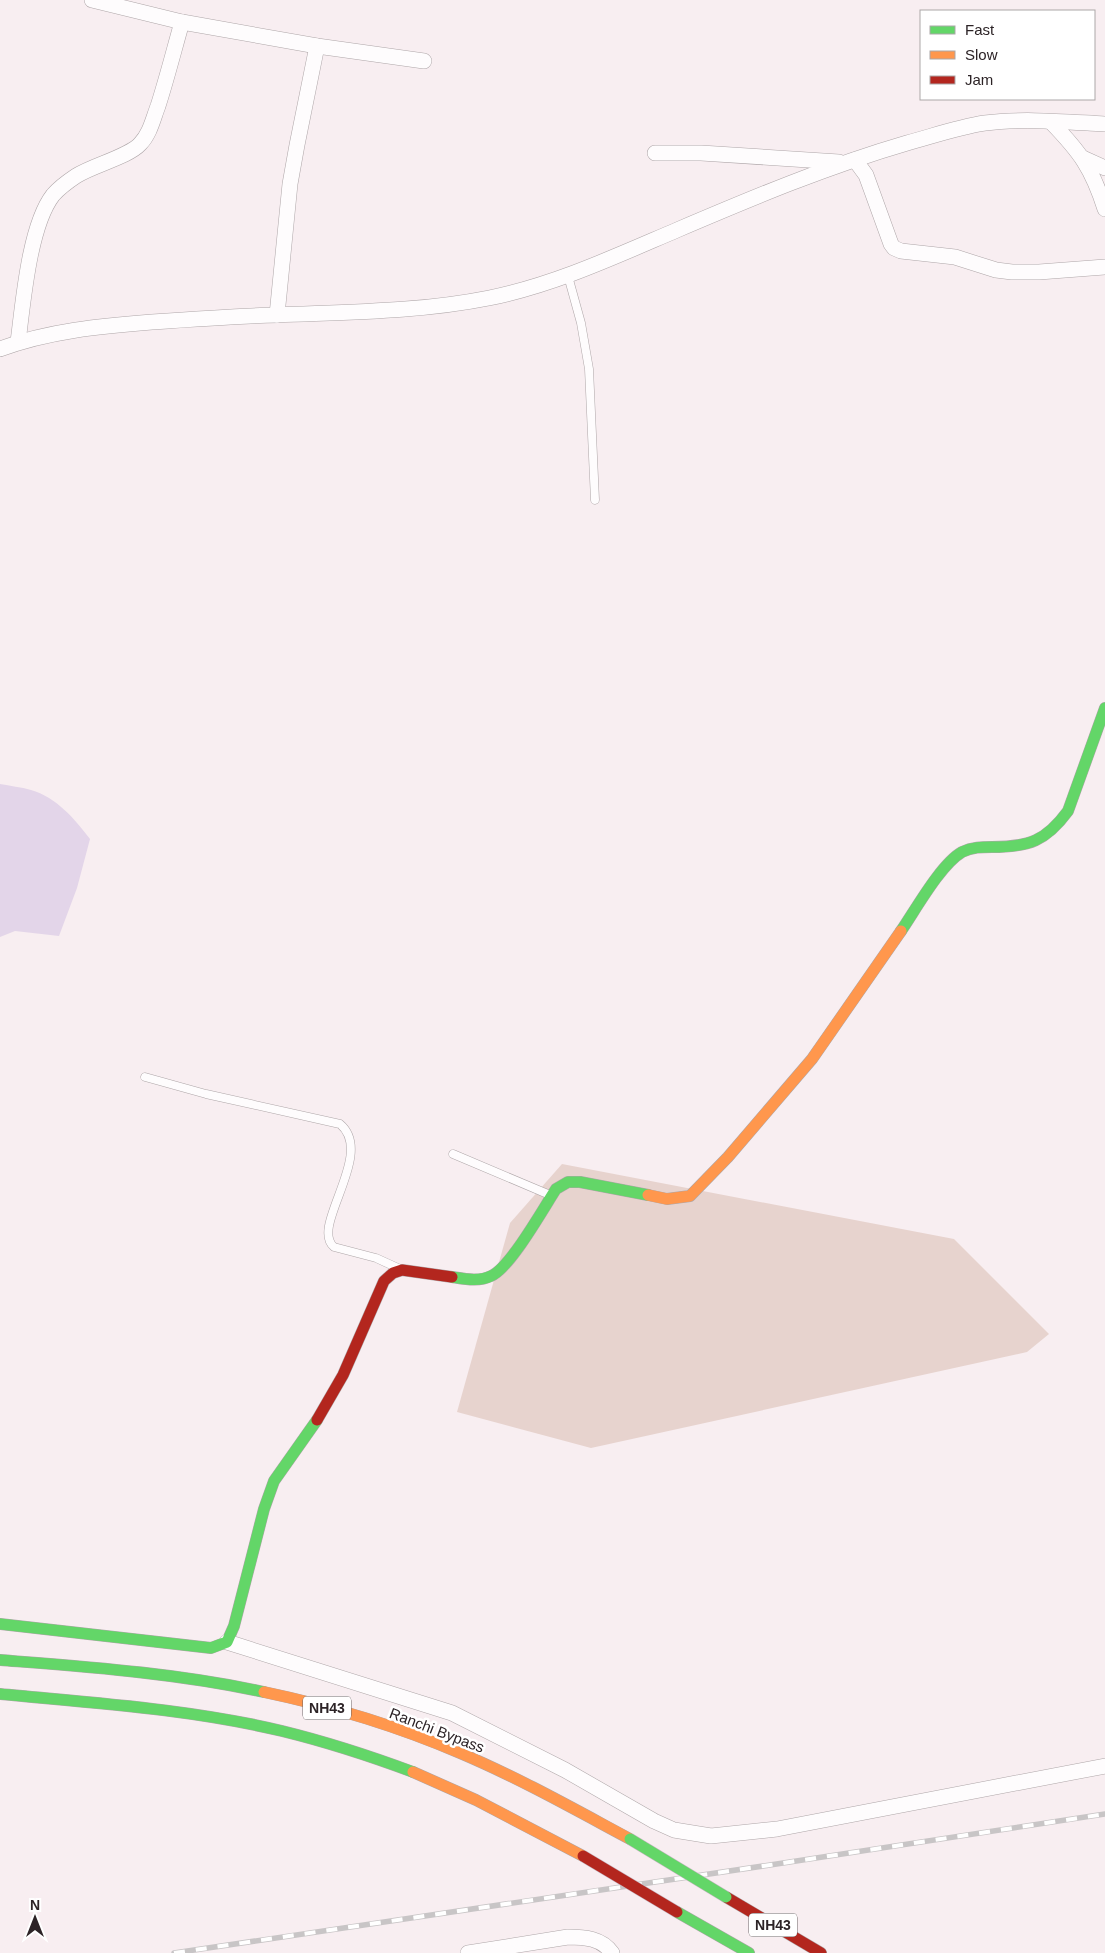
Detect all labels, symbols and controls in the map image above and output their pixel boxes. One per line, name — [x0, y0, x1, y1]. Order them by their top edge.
legend — [920, 10, 1095, 100]
text: Fast — [965, 21, 995, 38]
text: Slow — [965, 46, 998, 63]
text: Jam — [965, 71, 993, 88]
road number: NH43 — [303, 1696, 351, 1720]
street label: Ranchi Bypass — [387, 1704, 487, 1756]
north arrow — [10, 1893, 60, 1943]
text: N — [30, 1897, 40, 1913]
road number: NH43 — [749, 1914, 797, 1936]

